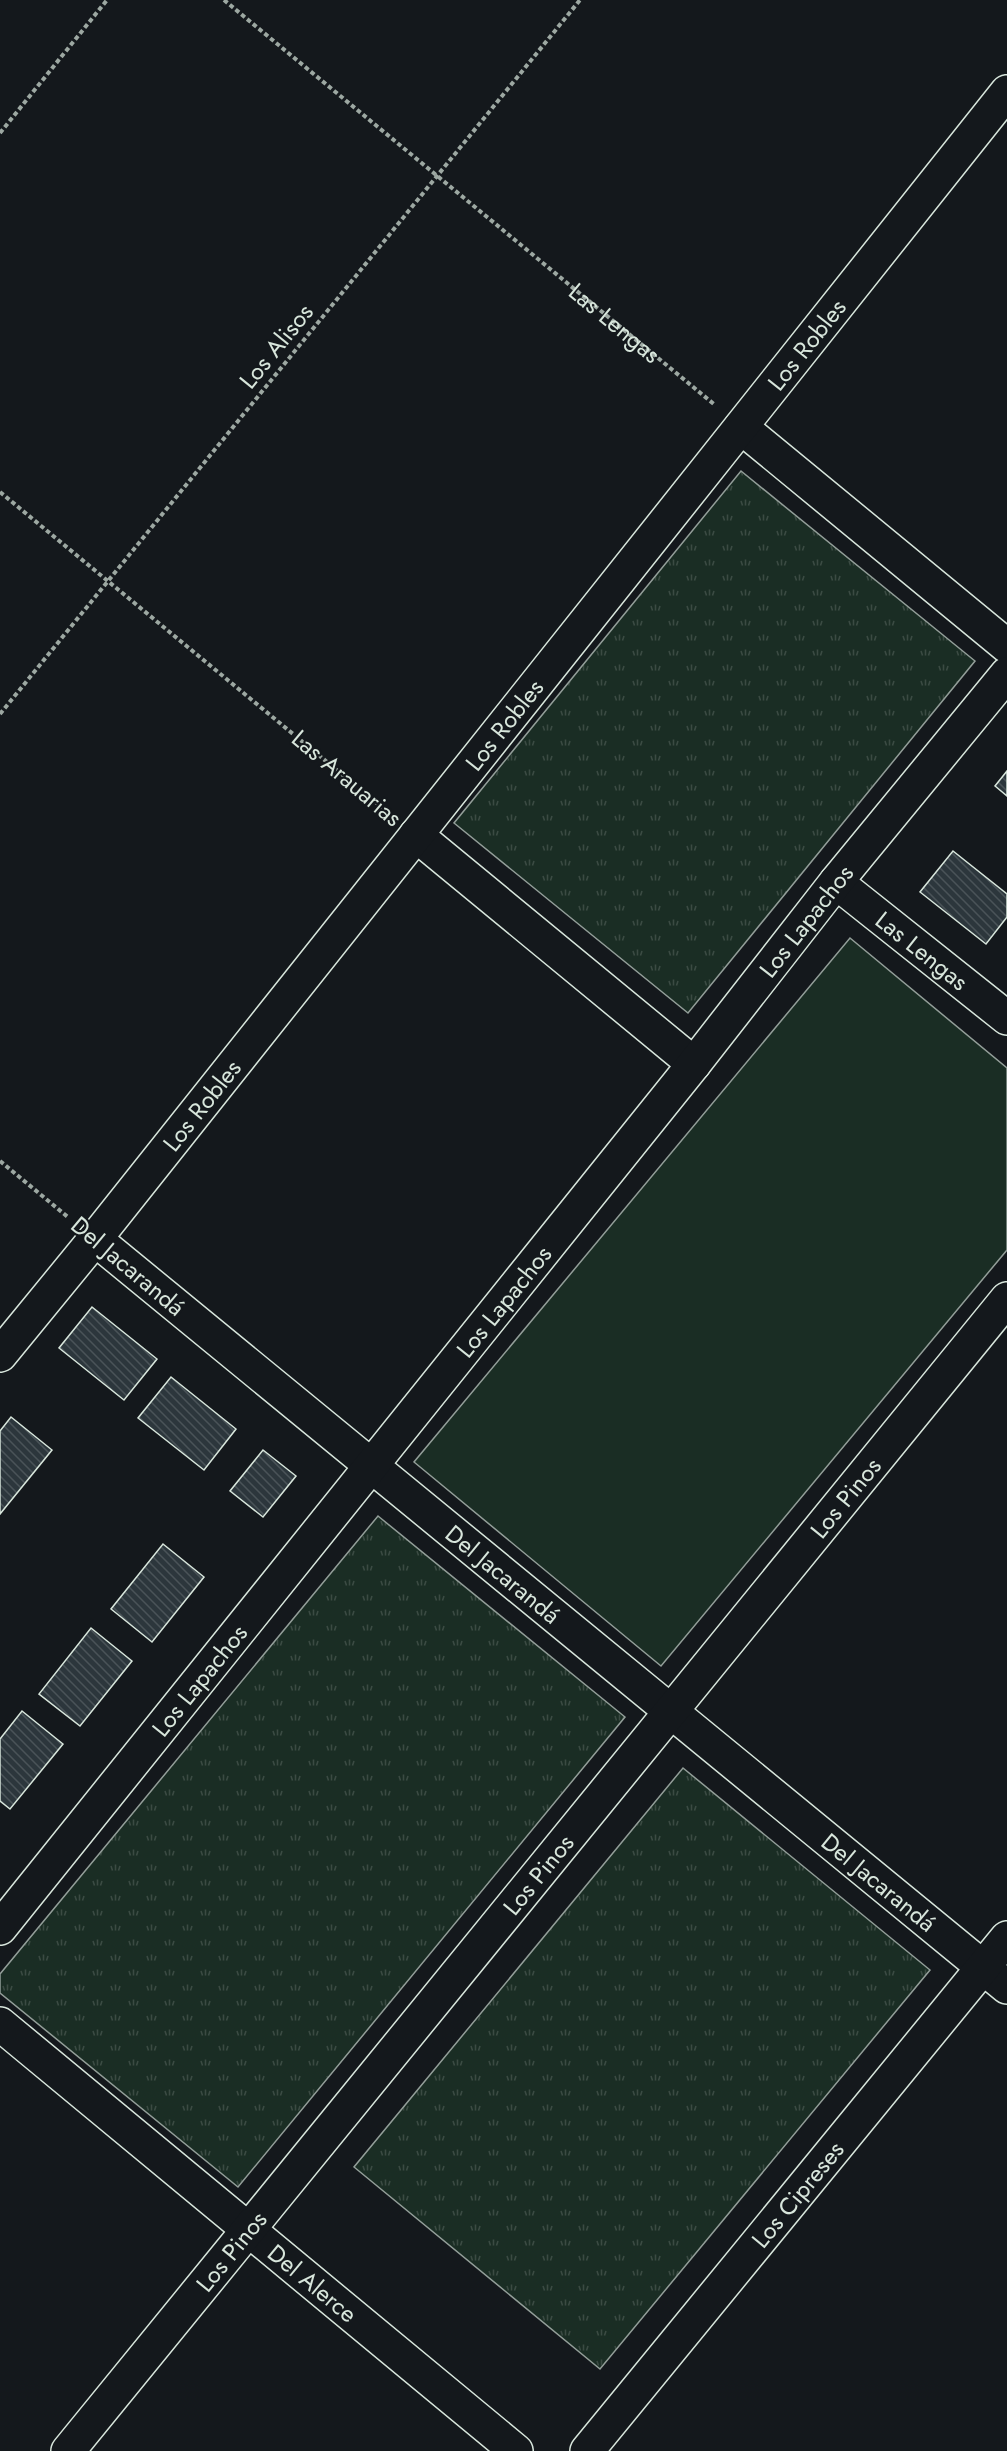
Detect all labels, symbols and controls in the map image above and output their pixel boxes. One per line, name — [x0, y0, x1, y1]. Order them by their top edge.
street label: Las Lengas — [562, 274, 669, 371]
street label: Los Robles — [759, 291, 854, 398]
street label: Los Alisos — [231, 296, 321, 396]
street label: Los Robles — [456, 671, 551, 778]
street label: Las Arauarias — [284, 721, 410, 835]
street label: Los Lapachos — [750, 857, 861, 985]
street label: Las Lengas — [868, 903, 976, 998]
street label: Los Robles — [154, 1052, 249, 1159]
street label: Del Jacarandá — [63, 1208, 193, 1324]
street label: Los Lapachos — [447, 1237, 559, 1365]
street label: Los Pinos — [801, 1449, 889, 1546]
street label: Del Jacarandá — [438, 1516, 568, 1632]
street label: Los Lapachos — [143, 1616, 255, 1744]
street label: Del Jacarandá — [814, 1824, 944, 1940]
street label: Los Pinos — [494, 1826, 582, 1922]
street label: Los Cipreses — [743, 2133, 852, 2255]
street label: Los Pinos — [187, 2203, 275, 2299]
street label: Del Alerce — [260, 2235, 365, 2330]

